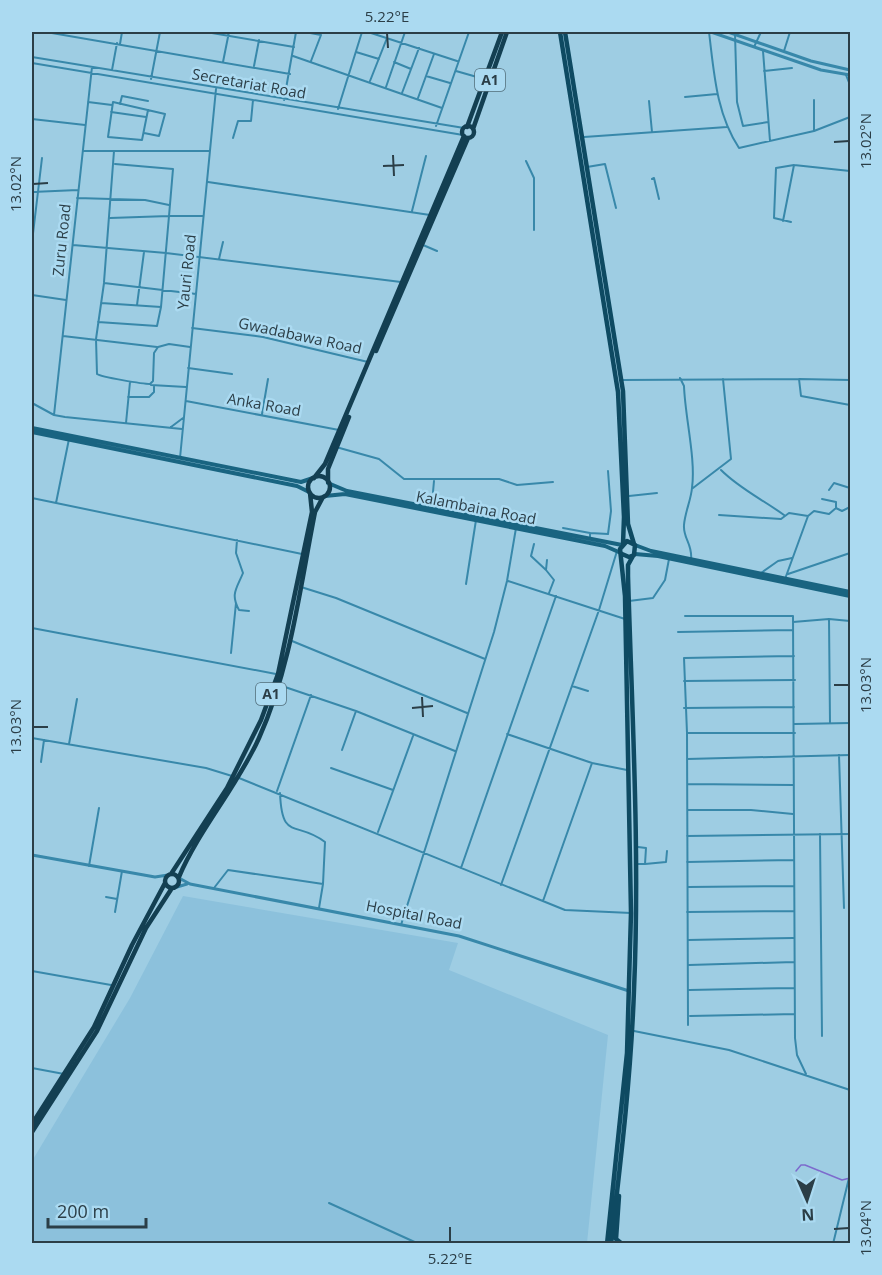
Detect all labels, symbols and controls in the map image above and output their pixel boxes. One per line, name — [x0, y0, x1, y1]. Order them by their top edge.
text: 5.22°E — [365, 6, 409, 26]
street label: Secretariat Road — [191, 63, 308, 103]
road number: A1 — [475, 69, 505, 91]
text: 13.02°N — [855, 113, 875, 169]
text: 13.02°N — [5, 156, 25, 212]
street label: Zuru Road — [47, 203, 75, 277]
street label: Yauri Road — [172, 233, 200, 310]
street label: Gwadabawa Road — [237, 312, 364, 358]
street label: Anka Road — [226, 388, 303, 420]
street label: Kalambaina Road — [414, 486, 538, 528]
text: 13.03°N — [855, 657, 875, 713]
road number: A1 — [256, 683, 286, 705]
text: 13.03°N — [5, 699, 25, 755]
street label: Hospital Road — [364, 895, 464, 933]
north arrow — [777, 1170, 837, 1230]
scale bar — [48, 1191, 146, 1229]
text: 200 m — [57, 1199, 109, 1223]
text: 13.04°N — [855, 1200, 875, 1256]
text: N — [801, 1204, 815, 1226]
text: 5.22°E — [428, 1248, 472, 1268]

